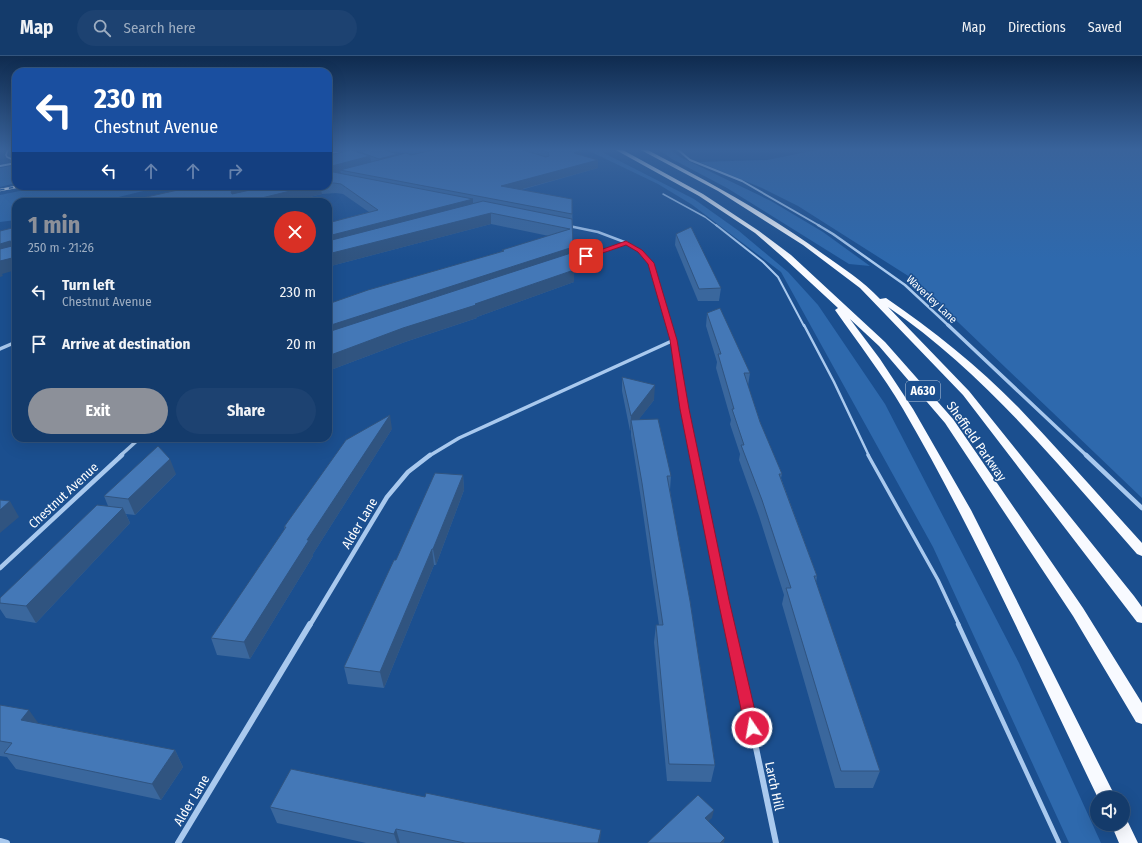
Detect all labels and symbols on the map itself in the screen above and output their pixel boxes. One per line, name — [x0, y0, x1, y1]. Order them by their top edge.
pin — [569, 239, 603, 273]
street label: Waverley Lane — [904, 273, 960, 326]
road number: A630 — [906, 381, 940, 401]
street label: Sheffield Parkway — [944, 399, 1010, 484]
street label: Chestnut Avenue — [25, 459, 101, 531]
street label: Alder Lane — [338, 495, 380, 551]
position arrow — [731, 707, 773, 749]
street label: Larch Hill — [762, 760, 787, 813]
street label: Alder Lane — [170, 772, 212, 828]

